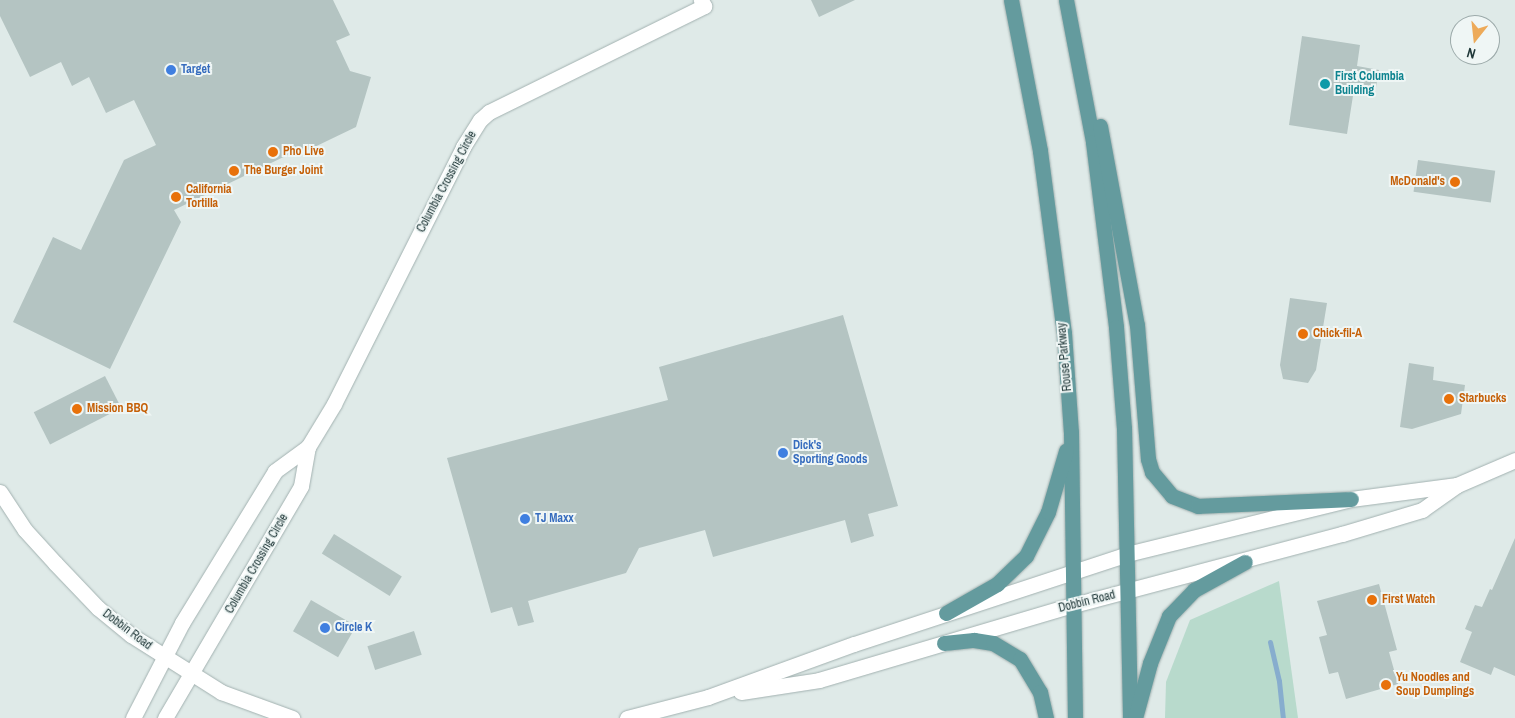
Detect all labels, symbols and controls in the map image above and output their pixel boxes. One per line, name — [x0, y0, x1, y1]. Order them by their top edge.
north arrow — [1450, 15, 1500, 65]
text: N — [1465, 44, 1478, 63]
place label: Target — [181, 63, 210, 77]
marker: Target — [165, 64, 177, 76]
place label: First Columbia Building — [1335, 70, 1404, 98]
marker: First Columbia Building — [1319, 78, 1331, 90]
street label: Columbia Crossing Circle — [414, 129, 480, 235]
place label: Pho Live — [283, 145, 324, 159]
marker: Pho Live — [267, 146, 279, 158]
place label: The Burger Joint — [244, 164, 323, 178]
marker: The Burger Joint — [228, 165, 240, 177]
place label: McDonald's — [1390, 175, 1445, 189]
marker: McDonald's — [1449, 176, 1461, 188]
place label: California Tortilla — [186, 183, 231, 211]
marker: California Tortilla — [170, 191, 182, 203]
street label: Rouse Parkway — [1055, 322, 1075, 392]
place label: Chick-fil-A — [1313, 327, 1362, 341]
marker: Chick-fil-A — [1297, 328, 1309, 340]
place label: Starbucks — [1459, 392, 1507, 406]
marker: Starbucks — [1443, 393, 1455, 405]
place label: Mission BBQ — [87, 402, 148, 416]
marker: Mission BBQ — [71, 403, 83, 415]
place label: Dick's Sporting Goods — [793, 439, 867, 467]
marker: Dick's Sporting Goods — [777, 447, 789, 459]
street label: Columbia Crossing Circle — [223, 512, 291, 616]
place label: TJ Maxx — [535, 512, 574, 526]
marker: TJ Maxx — [519, 513, 531, 525]
street label: Dobbin Road — [1057, 588, 1117, 616]
place label: First Watch — [1382, 593, 1435, 607]
marker: First Watch — [1366, 594, 1378, 606]
street label: Dobbin Road — [100, 607, 154, 653]
place label: Circle K — [335, 621, 372, 635]
marker: Circle K — [319, 622, 331, 634]
place label: Yu Noodles and Soup Dumplings — [1396, 671, 1474, 699]
marker: Yu Noodles and Soup Dumplings — [1380, 679, 1392, 691]

